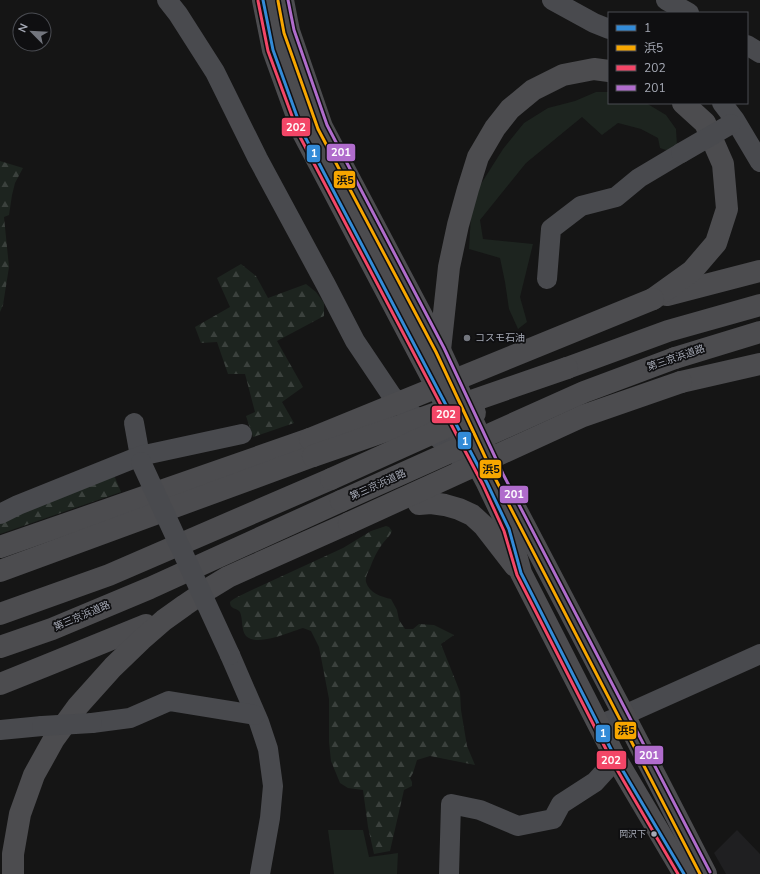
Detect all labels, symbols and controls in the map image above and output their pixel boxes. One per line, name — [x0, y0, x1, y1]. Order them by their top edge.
north arrow — [12, 12, 52, 52]
legend — [608, 12, 748, 104]
text: 1 — [644, 20, 651, 36]
text: N — [15, 21, 32, 35]
text: 浜5 — [644, 40, 663, 56]
text: 202 — [644, 60, 666, 76]
text: 201 — [644, 80, 666, 96]
line badge: 202 — [281, 117, 311, 137]
text: 202 — [286, 120, 306, 135]
line badge: 201 — [326, 143, 356, 162]
line badge: 1 — [306, 144, 321, 163]
text: 201 — [331, 145, 351, 160]
text: 1 — [311, 146, 317, 161]
line badge: 浜5 — [333, 170, 356, 189]
text: 浜5 — [336, 173, 354, 188]
place label: コスモ石油 — [475, 331, 525, 345]
marker: コスモ石油 — [462, 333, 472, 343]
street label: 第三京浜道路 — [645, 342, 707, 374]
line badge: 202 — [431, 405, 461, 424]
text: 202 — [436, 407, 456, 422]
line badge: 1 — [457, 431, 472, 450]
text: 1 — [462, 434, 468, 449]
line badge: 浜5 — [479, 459, 502, 479]
text: 浜5 — [482, 462, 500, 477]
street label: 第三京浜道路 — [348, 466, 408, 504]
line badge: 201 — [499, 485, 529, 504]
text: 201 — [504, 487, 524, 502]
street label: 第三京浜道路 — [52, 598, 112, 634]
line badge: 浜5 — [614, 721, 637, 740]
text: 浜5 — [617, 723, 635, 738]
line badge: 1 — [595, 724, 611, 743]
text: 1 — [600, 726, 606, 741]
line badge: 201 — [634, 745, 664, 765]
text: 201 — [639, 748, 659, 763]
line badge: 202 — [596, 750, 627, 770]
text: 202 — [601, 753, 621, 768]
place label: 岡沢下 — [619, 828, 646, 840]
marker: 岡沢下 — [649, 829, 659, 839]

